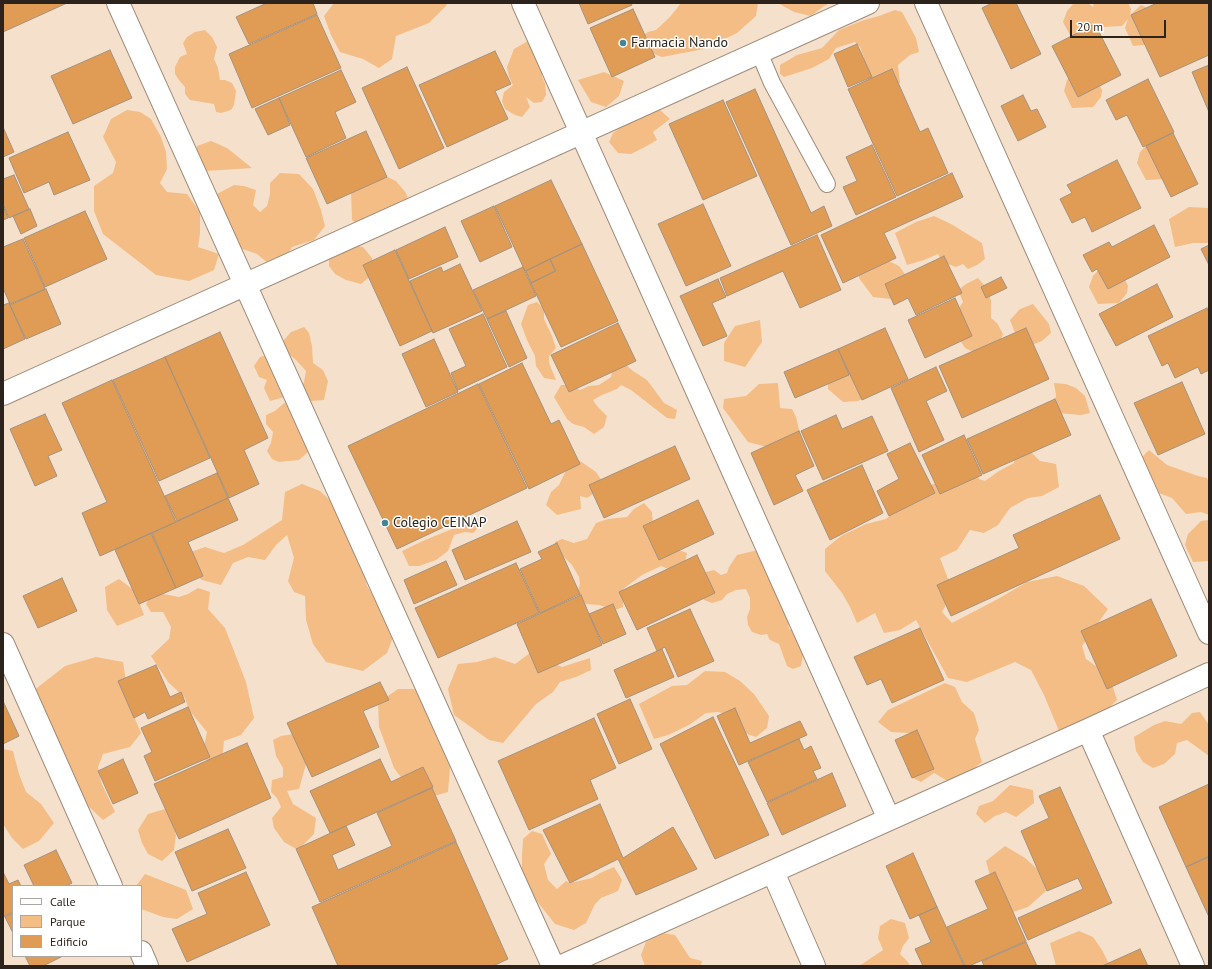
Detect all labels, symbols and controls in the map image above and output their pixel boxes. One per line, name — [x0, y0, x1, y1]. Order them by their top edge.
scale bar — [1072, 12, 1168, 38]
text: 20 m — [1077, 19, 1103, 34]
place label: Farmacia Nando — [631, 35, 728, 51]
marker: Farmacia Nando — [618, 38, 628, 48]
place label: Colegio CEINAP — [393, 515, 487, 531]
marker: Colegio CEINAP — [380, 518, 390, 528]
legend — [12, 885, 142, 957]
text: Calle — [50, 894, 76, 909]
text: Parque — [50, 914, 85, 929]
text: Edificio — [50, 934, 88, 949]

